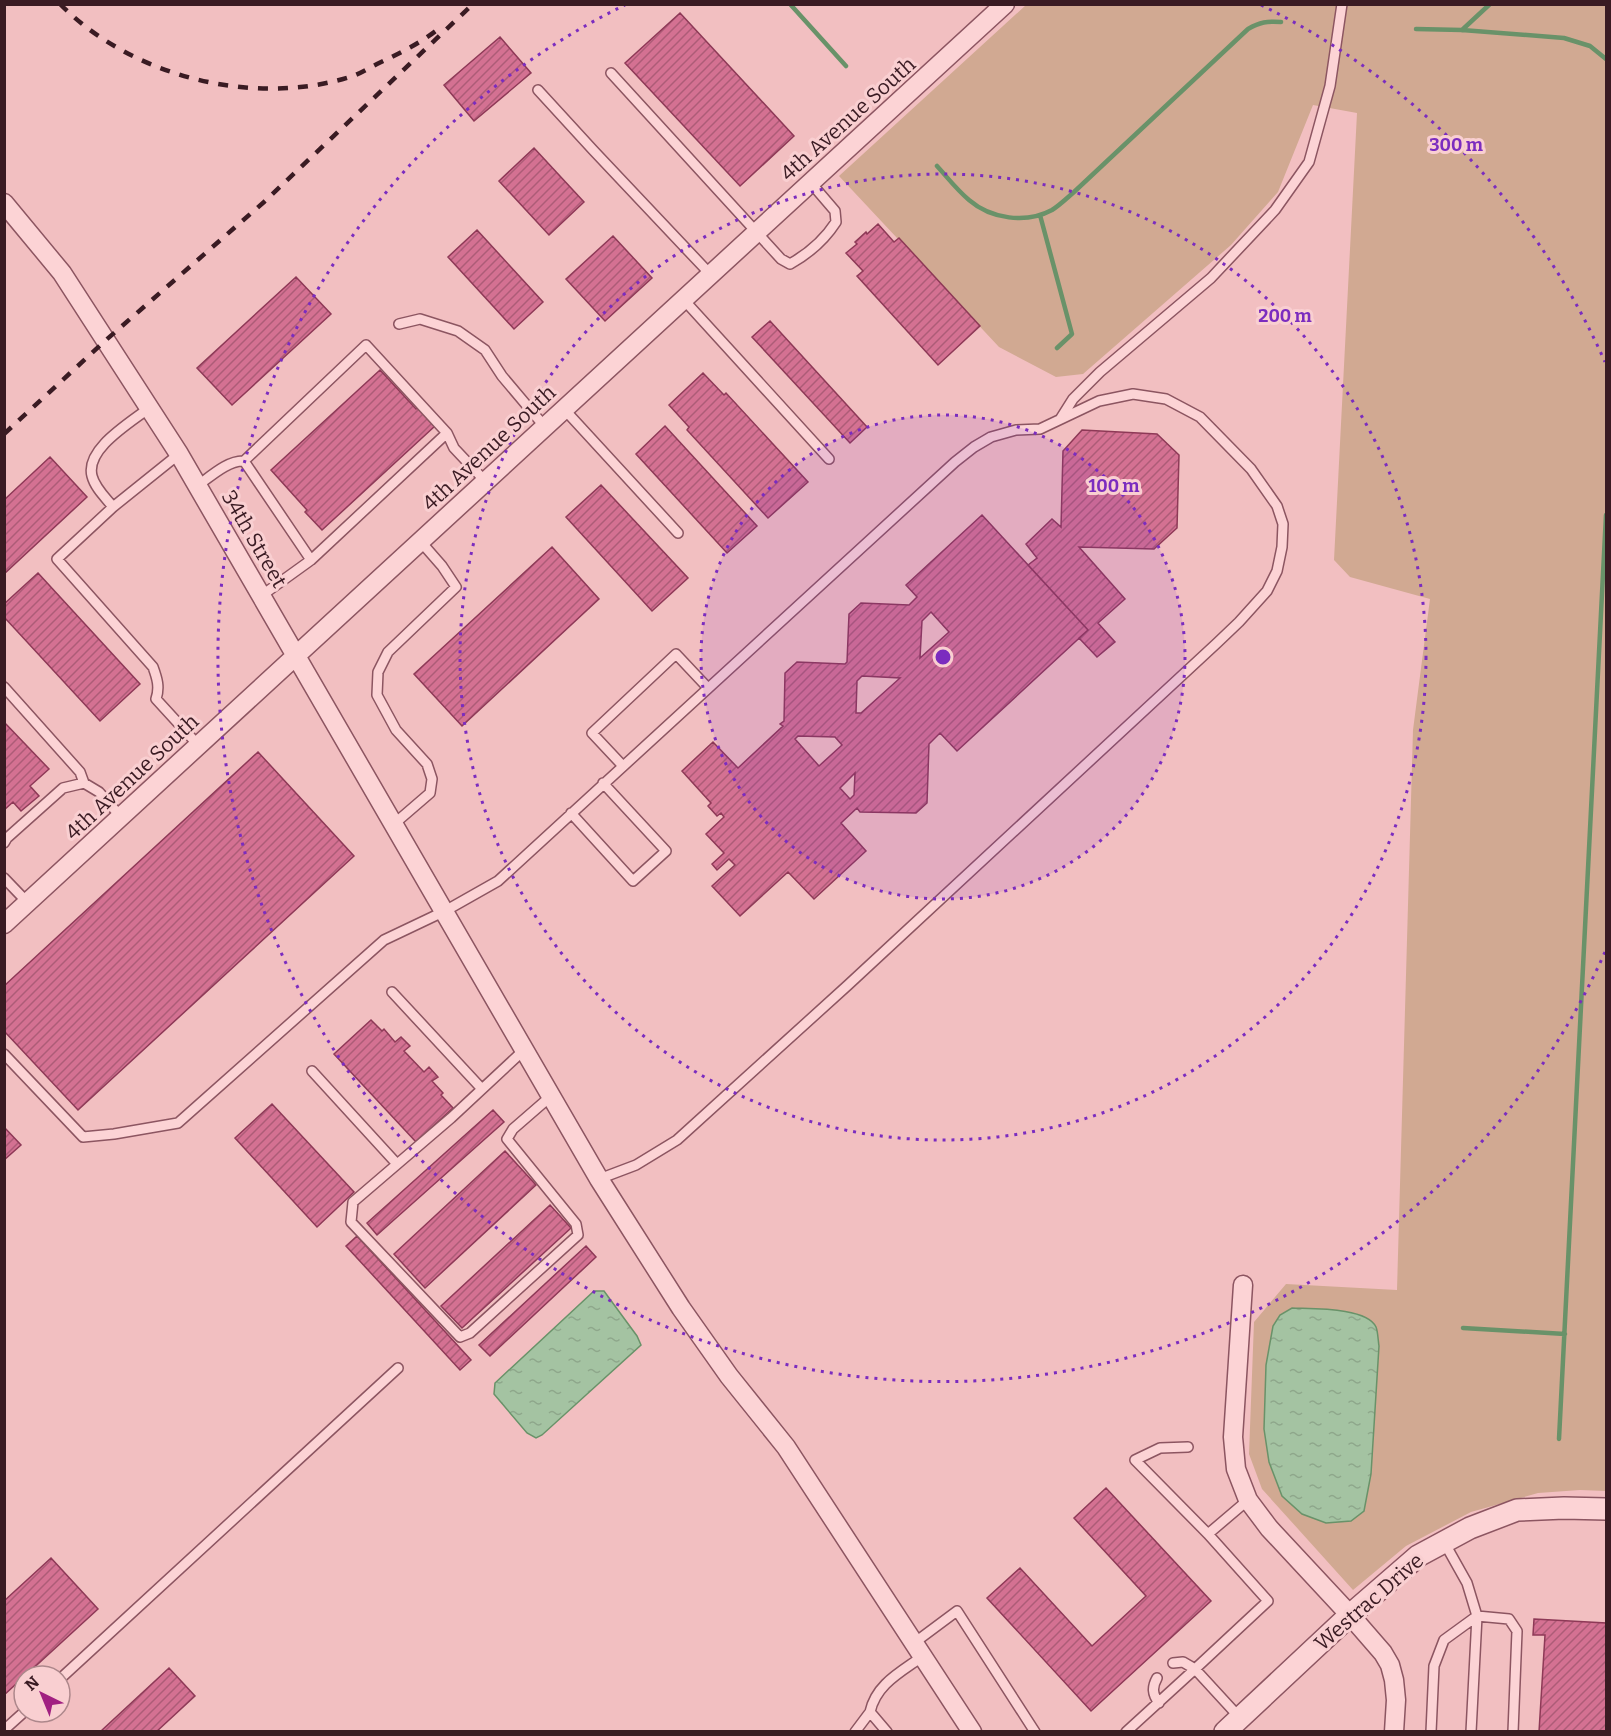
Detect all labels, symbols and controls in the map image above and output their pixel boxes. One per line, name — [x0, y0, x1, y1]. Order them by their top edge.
street label: 4th Avenue South — [775, 52, 921, 186]
text: 300 m — [1429, 134, 1483, 156]
text: 200 m — [1258, 305, 1312, 327]
street label: 4th Avenue South — [417, 380, 561, 516]
text: 100 m — [1088, 475, 1140, 497]
street label: 34th Street — [216, 486, 292, 593]
centre of rings — [933, 647, 953, 667]
street label: 4th Avenue South — [60, 709, 204, 845]
street label: Westrac Drive — [1309, 1548, 1429, 1656]
north arrow — [12, 1664, 72, 1724]
text: N — [21, 1672, 43, 1695]

